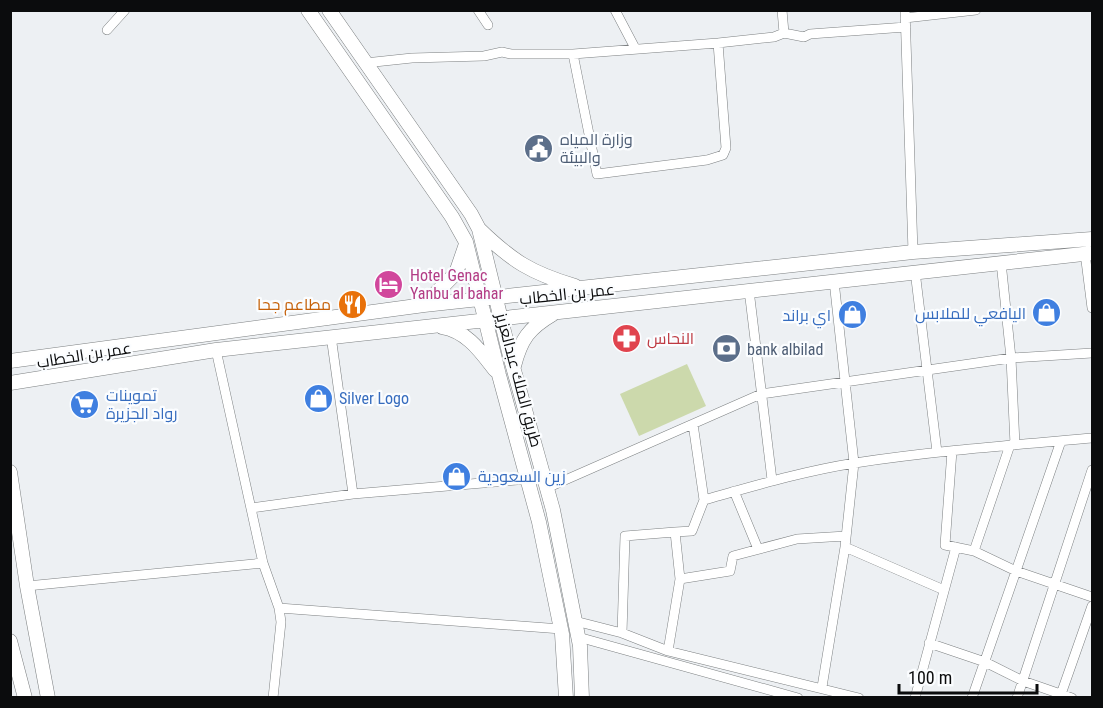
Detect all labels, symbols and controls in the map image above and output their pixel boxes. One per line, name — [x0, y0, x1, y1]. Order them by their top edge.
place label: وزارة المياه والبيئة — [560, 130, 633, 167]
public building icon: وزارة المياه والبيئة — [523, 132, 555, 164]
place label: Hotel Genac Yanbu al bahar — [410, 266, 503, 303]
hotel icon: Hotel Genac Yanbu al bahar — [373, 268, 405, 300]
street label: عمر بن الخطاب — [518, 280, 616, 309]
restaurant icon: مطاعم جحا — [336, 288, 368, 320]
place label: مطاعم جحا — [257, 295, 331, 316]
shop icon: اليافعي للملابس — [1031, 297, 1063, 329]
shop icon: اي براند — [836, 299, 868, 331]
place label: اليافعي للملابس — [915, 304, 1026, 327]
place label: اي براند — [782, 306, 831, 329]
street label: طريق الملك عبدالعزيز — [491, 310, 546, 449]
pharmacy icon: النحاس — [610, 322, 642, 354]
place label: النحاس — [647, 329, 694, 349]
bank icon: bank albilad — [710, 333, 742, 365]
street label: عمر بن الخطاب — [35, 338, 133, 373]
place label: bank albilad — [747, 340, 823, 359]
shop icon: Silver Logo — [302, 382, 334, 414]
place label: تموينات رواد الجزيرة — [106, 386, 177, 423]
supermarket icon: تموينات رواد الجزيرة — [69, 388, 101, 420]
place label: Silver Logo — [339, 389, 409, 408]
shop icon: زين السعودية — [441, 460, 473, 492]
place label: زين السعودية — [478, 467, 566, 487]
scale bar — [899, 657, 1037, 695]
text: 100 m — [908, 667, 952, 688]

